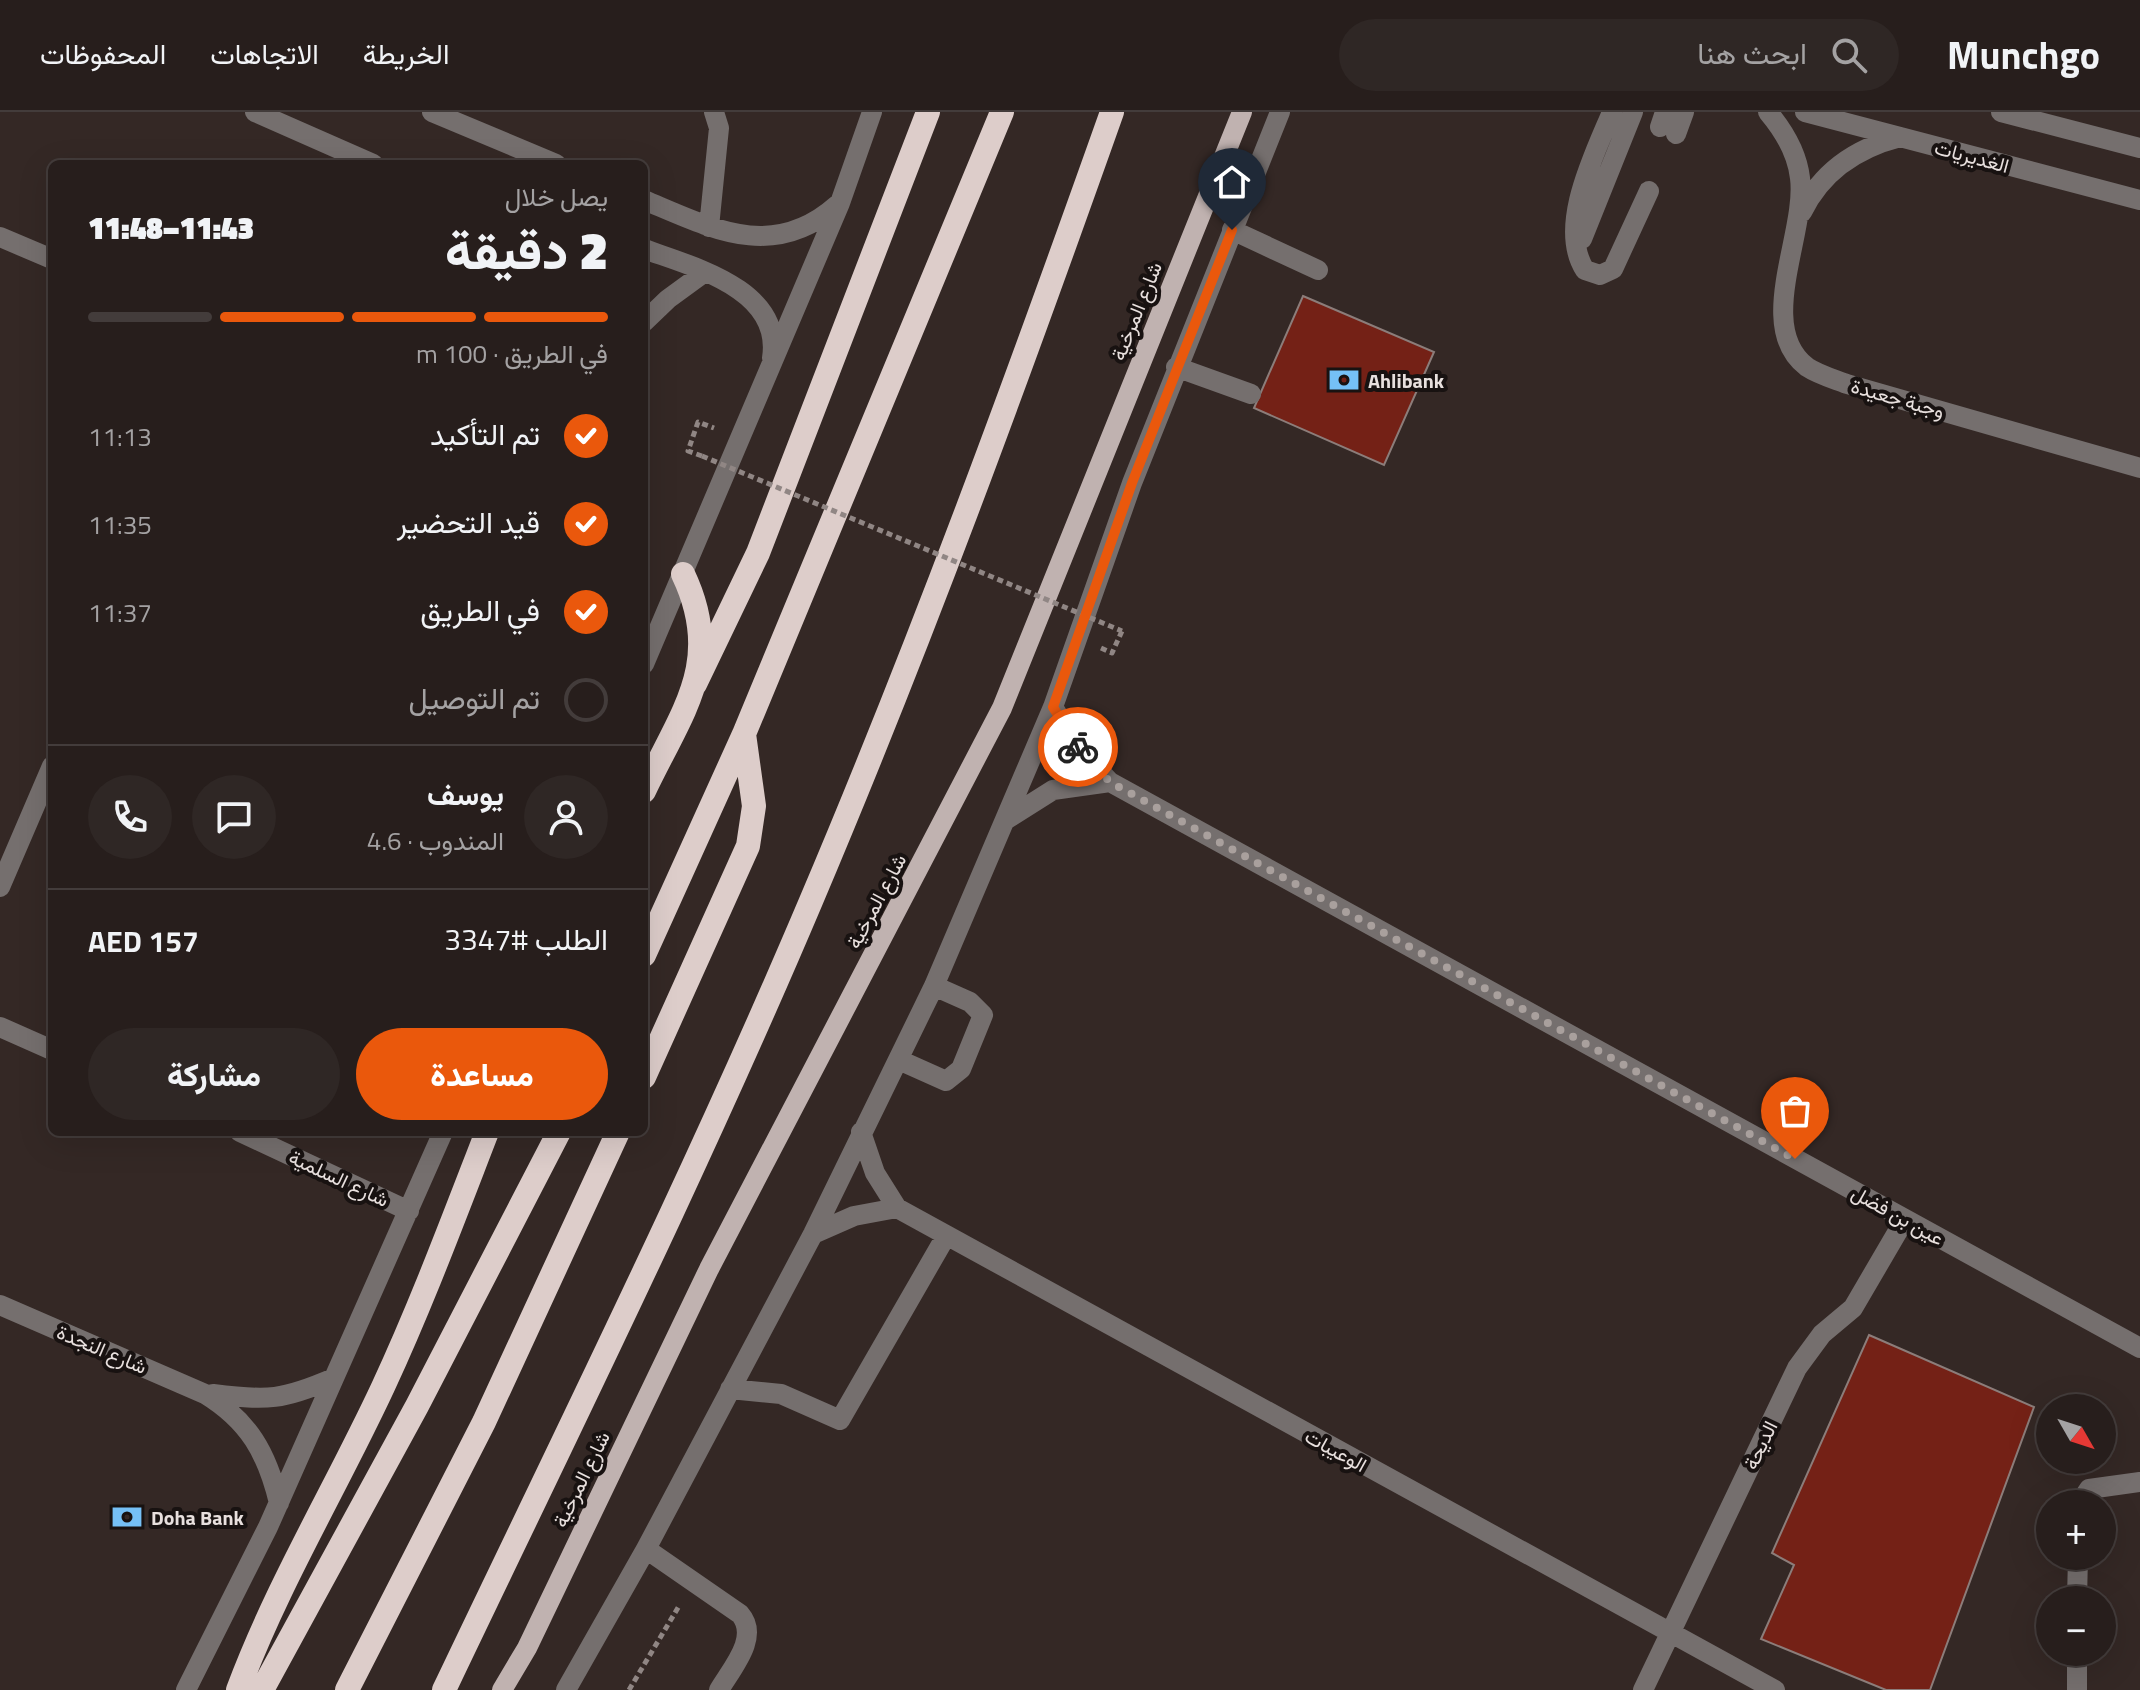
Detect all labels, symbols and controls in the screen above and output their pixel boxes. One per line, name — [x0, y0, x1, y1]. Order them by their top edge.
search box — [1339, 19, 1899, 91]
text: Munchgo — [1947, 26, 2100, 84]
text: ابحث هنا — [1697, 30, 1807, 76]
text: المحفوظات — [40, 32, 166, 75]
text: الاتجاهات — [210, 32, 319, 75]
text: الخريطة — [363, 32, 449, 75]
icon: search — [1827, 33, 1871, 77]
street label: الغديريات — [1931, 131, 2013, 181]
pin — [1198, 148, 1266, 230]
icon: home — [1210, 160, 1254, 204]
text: يصل خلال — [505, 177, 608, 216]
text: 11:43–11:48 — [88, 205, 254, 251]
text: 2 دقيقة — [445, 210, 608, 289]
street label: شارع المرخية — [1102, 257, 1170, 365]
text: في الطريق · 100 m — [416, 334, 608, 373]
bank icon: Ahlibank — [1327, 363, 1361, 397]
place label: Ahlibank — [1368, 365, 1445, 396]
street label: وجبة جعيدة — [1848, 370, 1948, 426]
text: تم التأكيد — [430, 411, 540, 457]
icon: check — [564, 414, 608, 458]
text: 11:13 — [88, 417, 152, 456]
text: قيد التحضير — [397, 499, 540, 545]
icon: check — [564, 502, 608, 546]
text: 11:35 — [88, 505, 152, 544]
text: في الطريق — [420, 587, 540, 633]
icon: check — [564, 590, 608, 634]
text: 11:37 — [88, 593, 152, 632]
text: تم التوصيل — [408, 675, 540, 721]
courier — [1038, 707, 1118, 787]
icon: bike — [1056, 725, 1100, 769]
text: يوسف — [427, 771, 504, 817]
button: phone — [88, 775, 172, 859]
button: chat — [192, 775, 276, 859]
button: person — [524, 775, 608, 859]
text: المندوب · 4.6 — [367, 821, 504, 860]
street label: شارع المرخية — [838, 848, 914, 954]
text: الطلب #3347 — [444, 916, 608, 962]
text: AED 157 — [88, 918, 199, 964]
button: مشاركة — [88, 1028, 340, 1120]
button: مساعدة — [356, 1028, 608, 1120]
pin — [1761, 1077, 1829, 1159]
icon: bag — [1773, 1089, 1817, 1133]
street label: شارع السلمية — [284, 1141, 394, 1215]
street label: عين بن فضل — [1846, 1177, 1950, 1253]
street label: شارع النجدة — [52, 1316, 152, 1382]
north arrow — [2036, 1394, 2116, 1474]
map controls — [2036, 1394, 2116, 1666]
street label: الديحة — [1735, 1415, 1785, 1475]
street label: الوعيبات — [1299, 1420, 1373, 1480]
street label: شارع المرخية — [544, 1426, 618, 1532]
button: + — [2036, 1490, 2116, 1570]
bank icon: Doha Bank — [110, 1500, 144, 1534]
place label: Doha Bank — [151, 1502, 245, 1533]
button: − — [2036, 1586, 2116, 1666]

